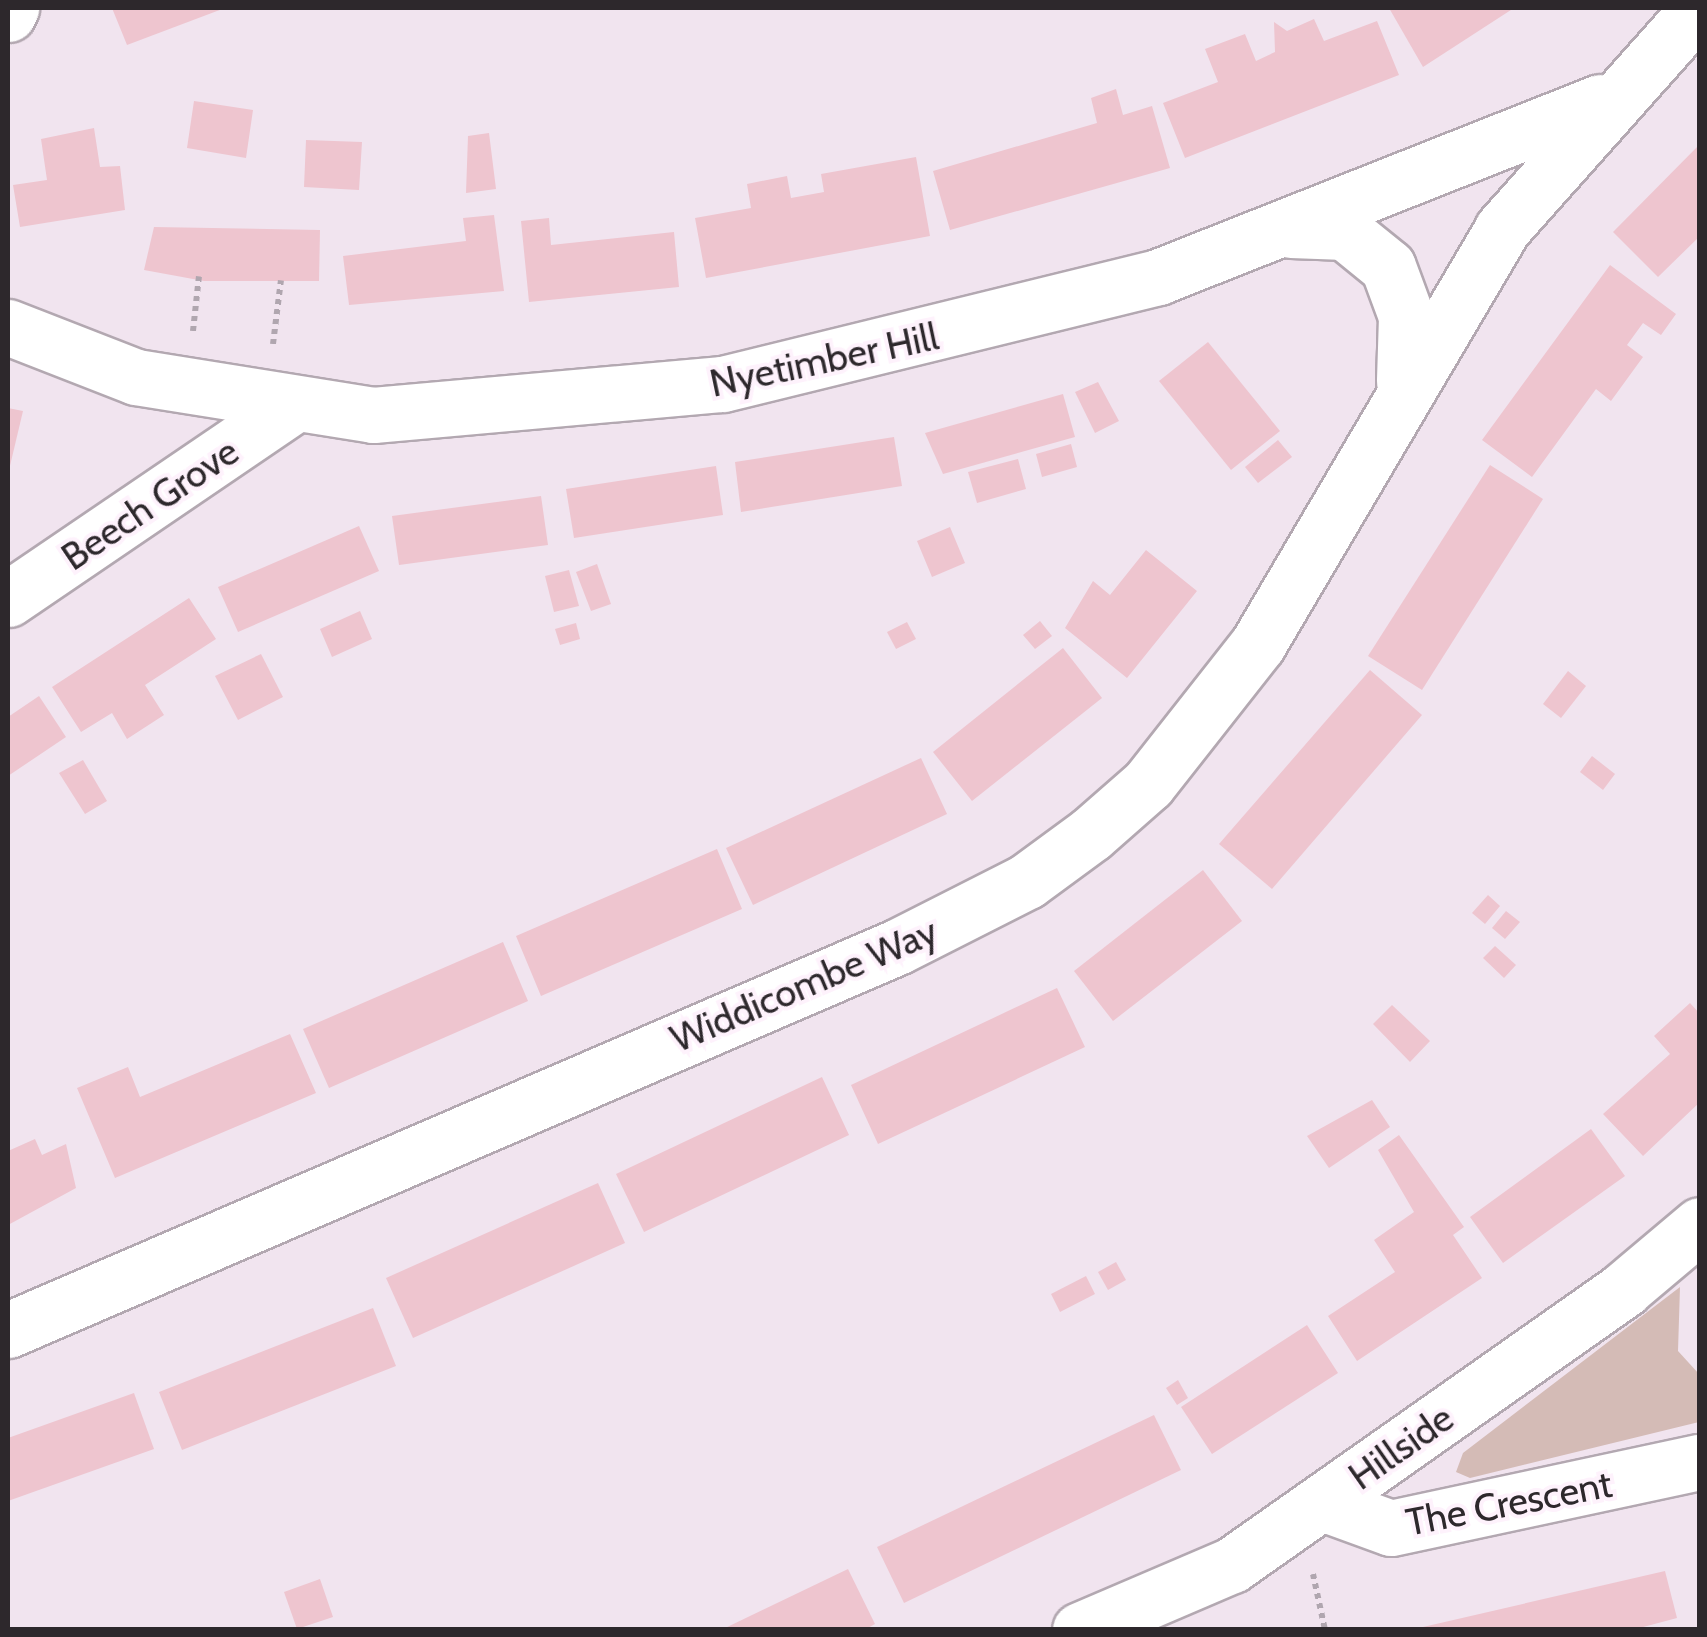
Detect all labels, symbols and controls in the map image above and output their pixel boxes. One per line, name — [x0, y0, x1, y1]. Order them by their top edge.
street label: Nyetimber Hill — [706, 314, 942, 406]
street label: Beech Grove — [53, 428, 247, 580]
street label: Widdicombe Way — [664, 908, 944, 1062]
street label: Hillside — [1340, 1395, 1462, 1499]
street label: The Crescent — [1402, 1461, 1616, 1545]

